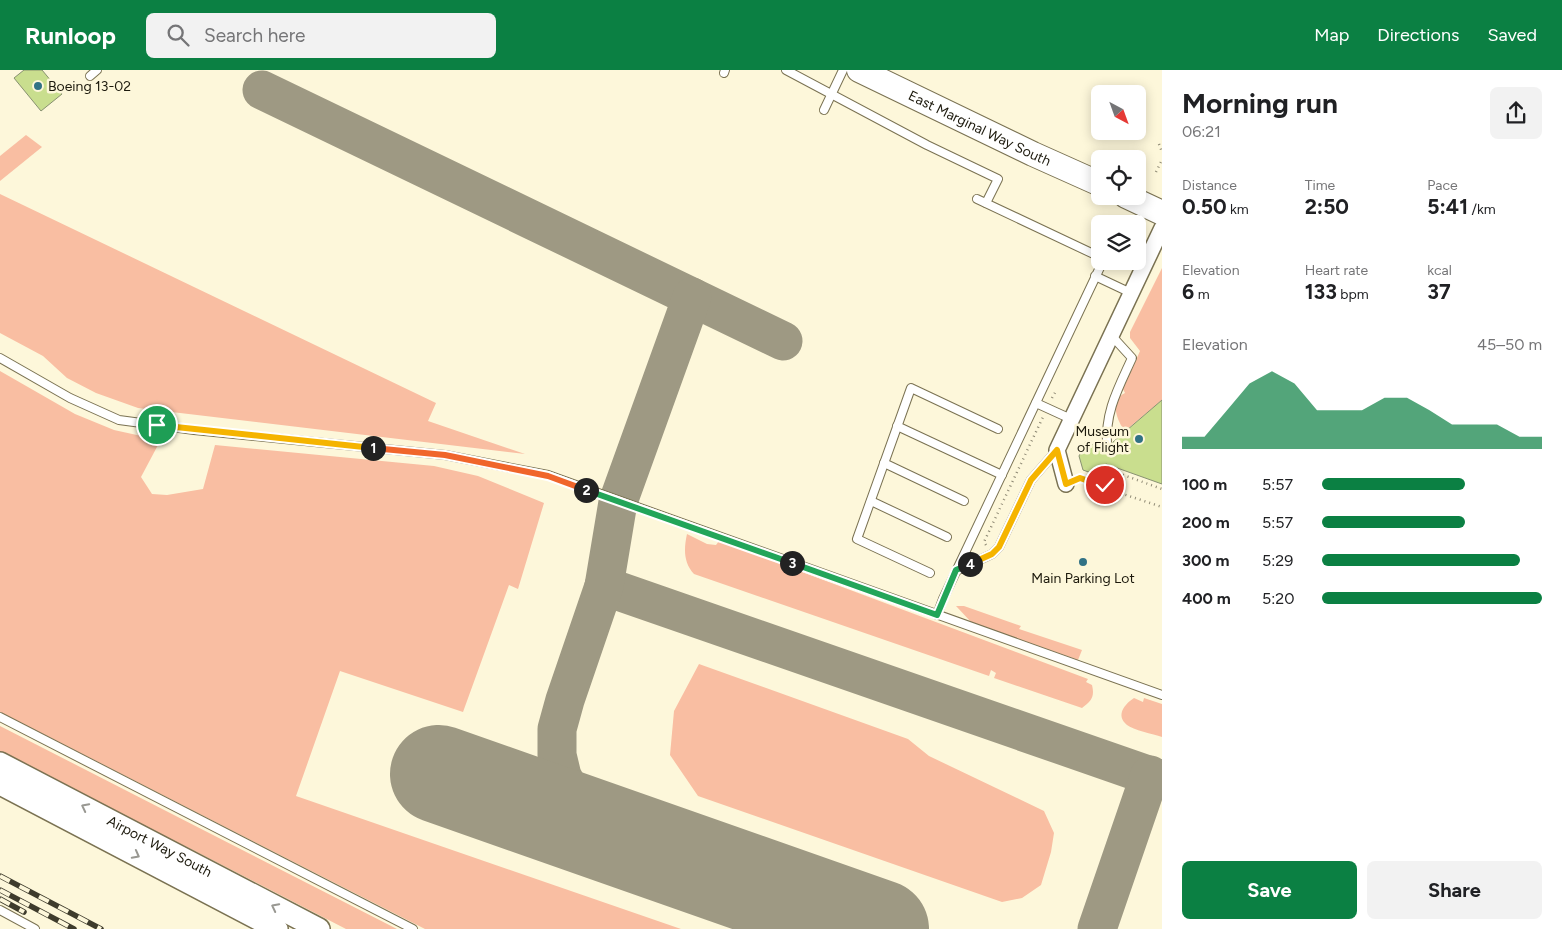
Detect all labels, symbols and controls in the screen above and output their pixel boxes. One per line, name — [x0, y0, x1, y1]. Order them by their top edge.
search box — [146, 13, 496, 58]
text: Runloop — [25, 21, 116, 50]
icon: search — [164, 21, 192, 49]
text: Search here — [204, 24, 305, 47]
text: Map — [1314, 24, 1349, 46]
text: Directions — [1377, 24, 1459, 46]
text: Saved — [1487, 24, 1537, 46]
place label: Boeing 13-02 — [48, 78, 131, 95]
marker: Boeing 13-02 — [32, 80, 44, 92]
north arrow — [1091, 85, 1146, 140]
map controls — [1091, 85, 1146, 270]
text: Morning run — [1182, 86, 1338, 120]
street label: East Marginal Way South — [906, 87, 1054, 169]
button: share — [1490, 87, 1542, 139]
text: 06:21 — [1182, 122, 1221, 141]
button: locate — [1091, 150, 1146, 205]
text: Distance — [1182, 177, 1237, 194]
text: Time — [1305, 177, 1335, 194]
text: Pace — [1427, 177, 1458, 194]
text: 0.50 — [1182, 194, 1227, 219]
text: 2:50 — [1305, 194, 1349, 219]
text: 5:41 — [1427, 194, 1468, 219]
text: km — [1227, 201, 1249, 218]
text: /km — [1468, 201, 1496, 218]
button: layers — [1091, 215, 1146, 270]
text: Elevation — [1182, 262, 1240, 279]
text: Heart rate — [1305, 262, 1368, 279]
text: kcal — [1427, 262, 1452, 279]
text: 6 — [1182, 279, 1194, 304]
text: 133 — [1305, 279, 1337, 304]
text: 37 — [1427, 279, 1451, 304]
text: m — [1194, 286, 1210, 303]
text: bpm — [1337, 286, 1369, 303]
text: Elevation — [1182, 335, 1248, 354]
text: 45–50 m — [1477, 335, 1542, 354]
pin — [136, 404, 178, 446]
icon: arrive — [143, 411, 171, 439]
place label: Museum of Flight — [1075, 423, 1129, 456]
marker: Museum of Flight — [1133, 433, 1145, 445]
pin: 1 — [360, 436, 386, 460]
text: 1 — [371, 440, 376, 457]
pin — [1084, 464, 1126, 506]
icon: check — [1091, 471, 1119, 499]
text: 100 m — [1182, 475, 1227, 494]
text: 5:57 — [1262, 475, 1293, 494]
pin: 2 — [574, 478, 598, 502]
text: 2 — [582, 482, 591, 499]
text: 200 m — [1182, 513, 1230, 532]
text: 5:57 — [1262, 513, 1293, 532]
pin: 3 — [780, 550, 804, 576]
text: 300 m — [1182, 551, 1229, 570]
text: 5:29 — [1262, 551, 1293, 570]
pin: 4 — [958, 552, 982, 576]
text: 3 — [789, 555, 796, 572]
text: 4 — [966, 556, 975, 573]
marker: Main Parking Lot — [1077, 556, 1089, 568]
place label: Main Parking Lot — [1031, 570, 1135, 587]
text: 400 m — [1182, 589, 1231, 608]
text: 5:20 — [1262, 589, 1294, 608]
one-way arrow — [81, 803, 90, 813]
street label: Airport Way South — [104, 812, 215, 880]
one-way arrow — [131, 849, 140, 859]
button: Save — [1182, 861, 1357, 919]
button: Share — [1367, 861, 1542, 919]
one-way arrow — [272, 903, 281, 913]

